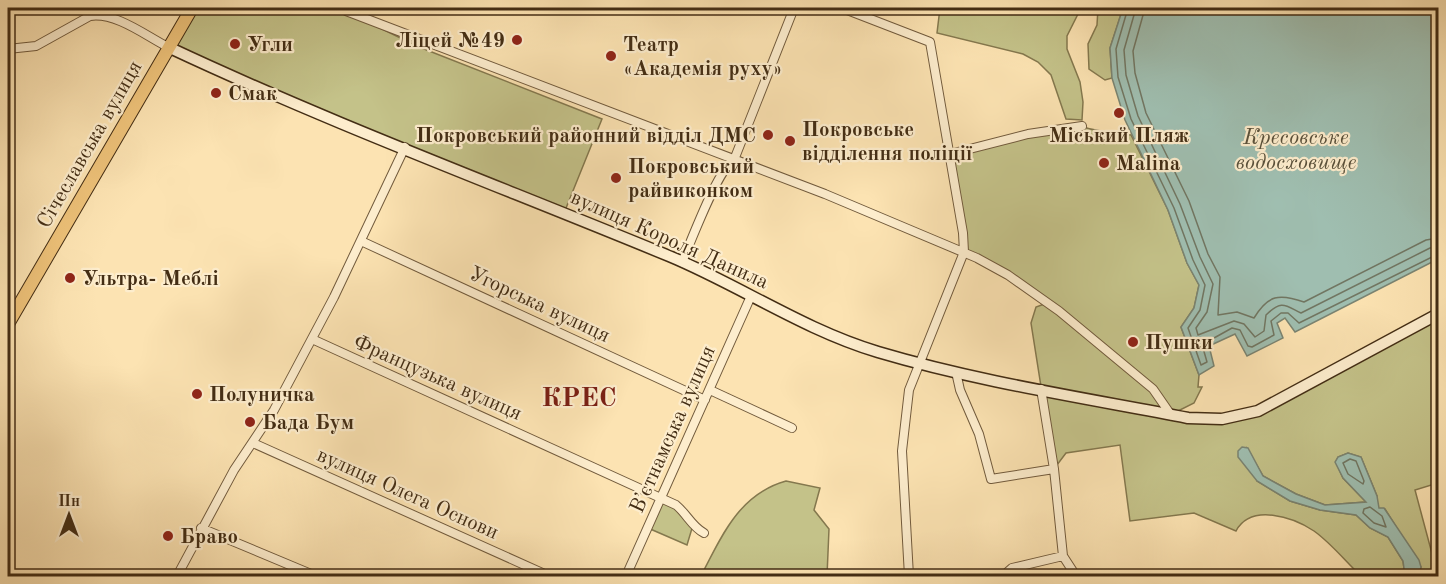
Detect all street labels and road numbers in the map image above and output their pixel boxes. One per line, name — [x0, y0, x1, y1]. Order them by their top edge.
street label: Січеславська вулиця — [34, 58, 147, 232]
street label: вулиця Короля Данила — [567, 187, 772, 294]
street label: Угорська вулиця — [466, 264, 613, 347]
street label: Французька вулиця — [350, 332, 525, 425]
street label: Вʼєтнамська вулиця — [627, 343, 720, 517]
street label: вулиця Олега Основи — [313, 445, 501, 544]

